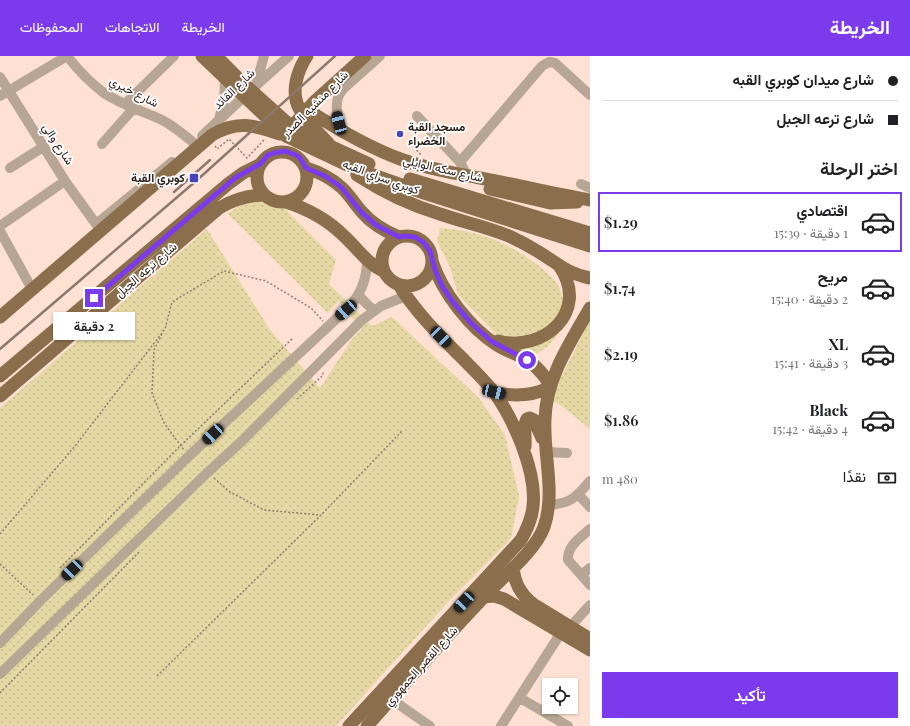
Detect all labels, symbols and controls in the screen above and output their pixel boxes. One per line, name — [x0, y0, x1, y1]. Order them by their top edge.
text: الخريطة — [830, 13, 890, 39]
text: المحفوظات — [20, 17, 83, 36]
text: الاتجاهات — [105, 17, 159, 36]
text: الخريطة — [181, 17, 225, 36]
street label: شارع القائد — [209, 64, 259, 114]
street label: شارع منشيه الصدر — [277, 66, 353, 142]
text: شارع ميدان كوبري القبه — [732, 69, 874, 89]
street label: شارع خيري — [106, 72, 162, 113]
text: شارع ترعه الجبل — [776, 108, 874, 128]
car — [330, 110, 348, 136]
place label: مسجد القبة الخضراء — [408, 118, 466, 149]
street label: شارع والي — [37, 120, 78, 169]
marker: مسجد القبة الخضراء — [395, 129, 405, 139]
street label: شارع سكه الوايلي — [401, 151, 485, 188]
street label: كوبري سراي القبه — [340, 155, 422, 200]
text: اختر الرحلة — [820, 156, 898, 180]
place label: كوبري القبة — [131, 169, 186, 188]
marker: كوبري القبة — [188, 172, 200, 184]
text: اقتصادي — [796, 200, 848, 220]
icon: car — [860, 204, 896, 240]
text: $1.29 — [604, 212, 638, 232]
text: 1 دقيقة · 15:39 — [774, 224, 848, 241]
street label: شارع ترعه الجبل — [111, 238, 181, 302]
text: مريح — [818, 266, 848, 286]
icon: car — [860, 270, 896, 306]
text: $1.74 — [604, 278, 635, 298]
route end — [85, 289, 103, 307]
text: 2 دقيقة · 15:40 — [771, 290, 848, 307]
car — [333, 298, 359, 322]
callout: 2 دقيقة — [53, 312, 135, 340]
text: 2 دقيقة — [74, 317, 114, 334]
car — [428, 324, 454, 350]
text: XL — [828, 334, 848, 354]
icon: car — [860, 336, 896, 372]
text: $2.19 — [604, 344, 638, 364]
route start — [518, 351, 536, 369]
text: 3 دقيقة · 15:41 — [774, 354, 848, 371]
car — [481, 383, 507, 401]
text: Black — [809, 400, 848, 420]
icon: car — [860, 402, 896, 438]
text: $1.86 — [604, 410, 638, 430]
text: 4 دقيقة · 15:42 — [772, 420, 848, 437]
car — [200, 421, 226, 447]
text: نقدًا — [843, 466, 866, 486]
icon: cash — [876, 467, 898, 489]
text: 480 m — [602, 470, 638, 487]
car — [59, 557, 85, 583]
car — [451, 589, 477, 615]
street label: شارع القصر الجمهوري — [380, 622, 463, 711]
button: تأكيد — [602, 672, 898, 718]
map controls — [542, 678, 578, 714]
button: locate — [542, 678, 578, 714]

